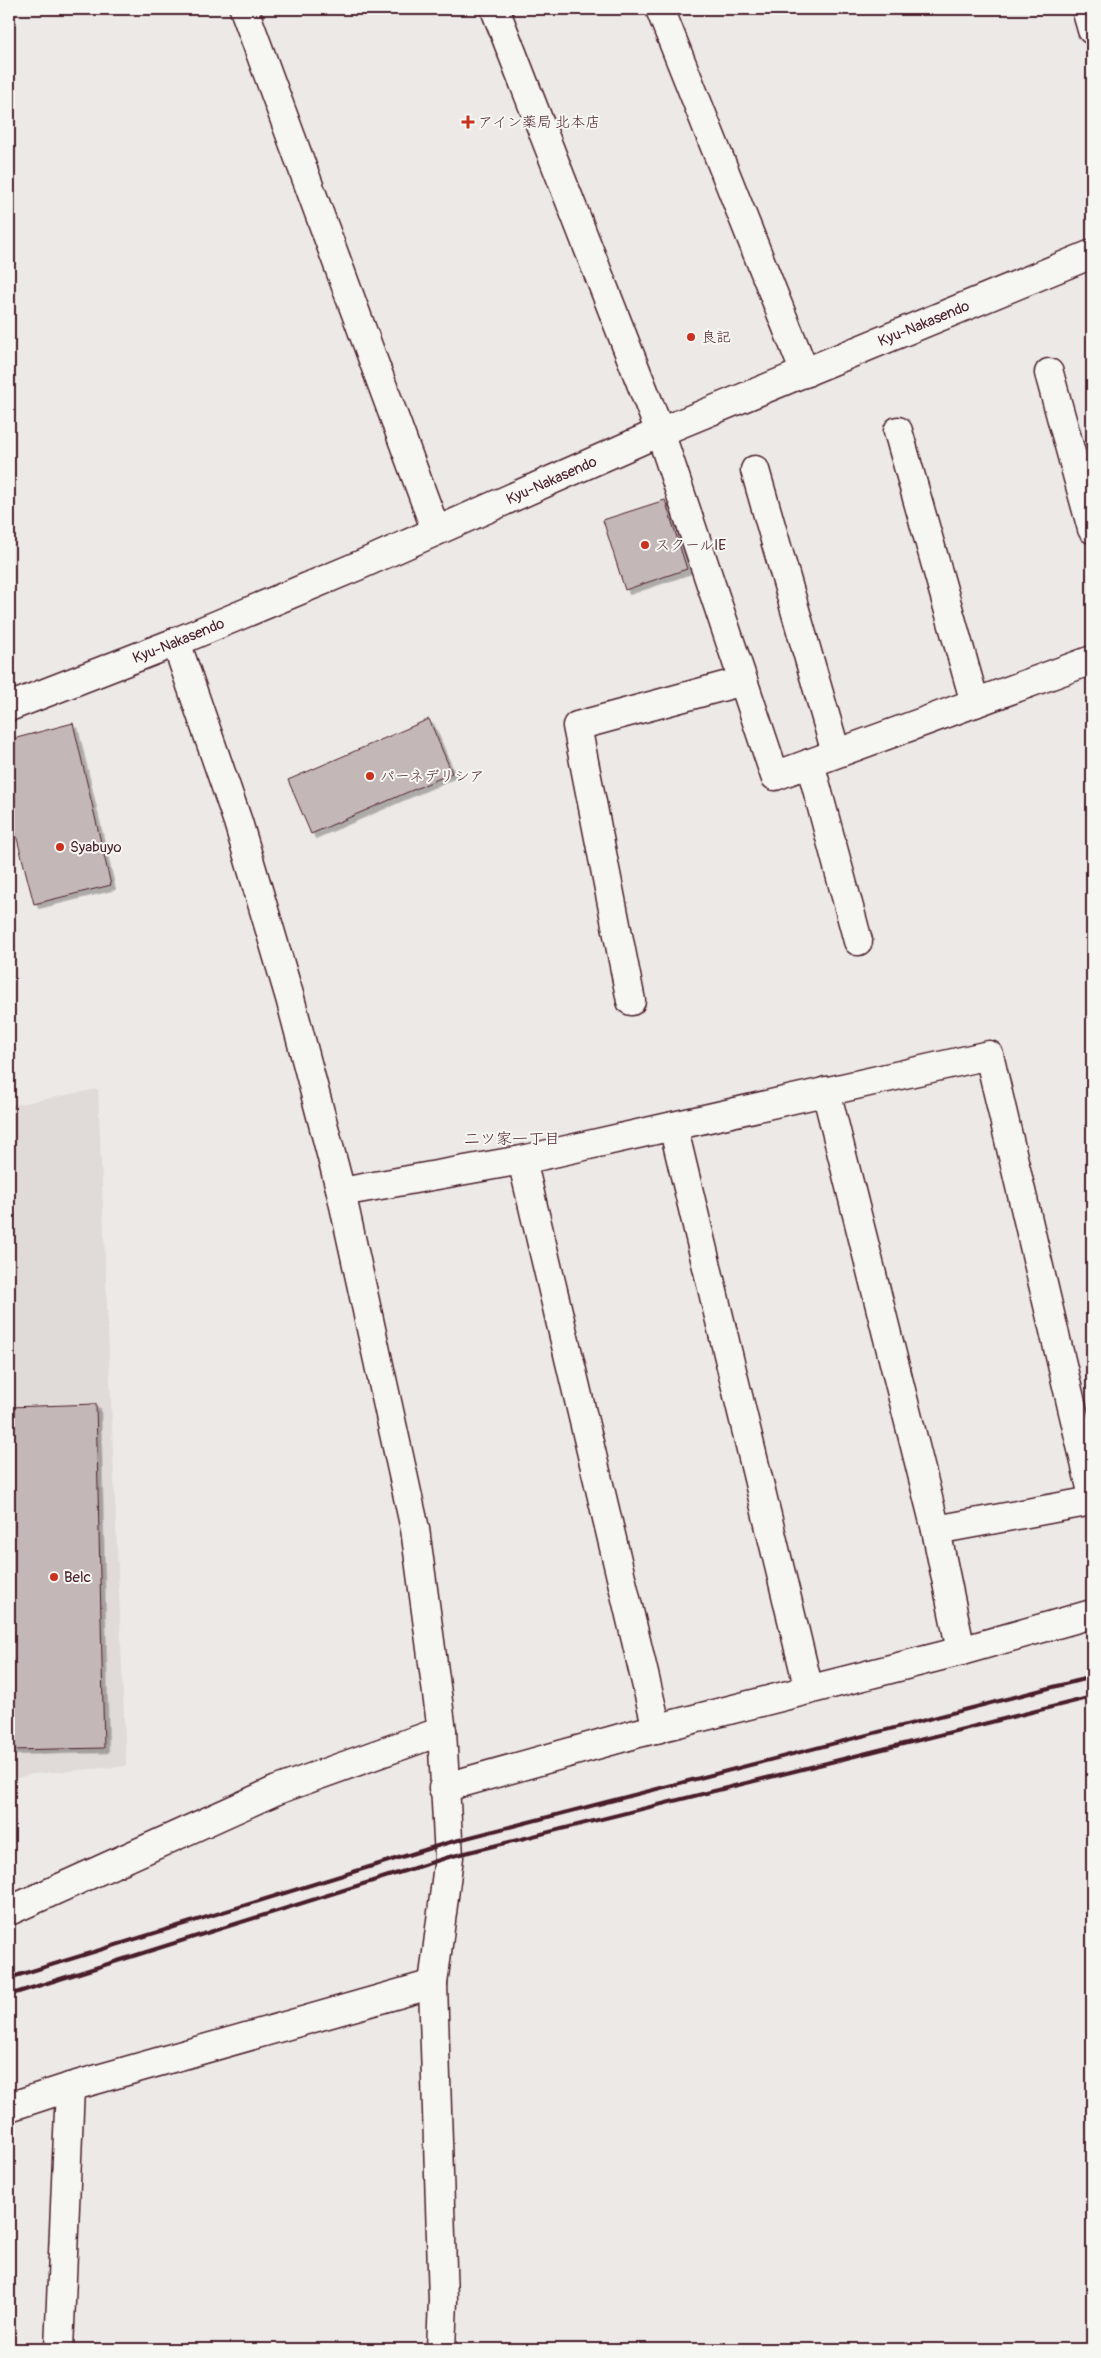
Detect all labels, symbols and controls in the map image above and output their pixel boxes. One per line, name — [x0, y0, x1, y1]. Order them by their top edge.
place label: アイン薬局 北本店 — [478, 113, 600, 132]
marker: アイン薬局 北本店 — [462, 116, 474, 128]
street label: Kyu-Nakasendo — [875, 297, 972, 351]
place label: 良記 — [701, 328, 731, 347]
marker: 良記 — [685, 331, 697, 343]
street label: Kyu-Nakasendo — [503, 452, 600, 509]
place label: スクールIE — [655, 536, 726, 555]
marker: スクールIE — [639, 539, 651, 551]
street label: Kyu-Nakasendo — [130, 614, 227, 668]
place label: パーネデリシア — [380, 767, 484, 786]
marker: パーネデリシア — [364, 770, 376, 782]
place label: Syabuyo — [70, 838, 122, 857]
marker: Syabuyo — [54, 841, 66, 853]
district label: 二ツ家一丁目 — [464, 1129, 560, 1149]
place label: Belc — [64, 1568, 91, 1587]
marker: Belc — [48, 1571, 60, 1583]

